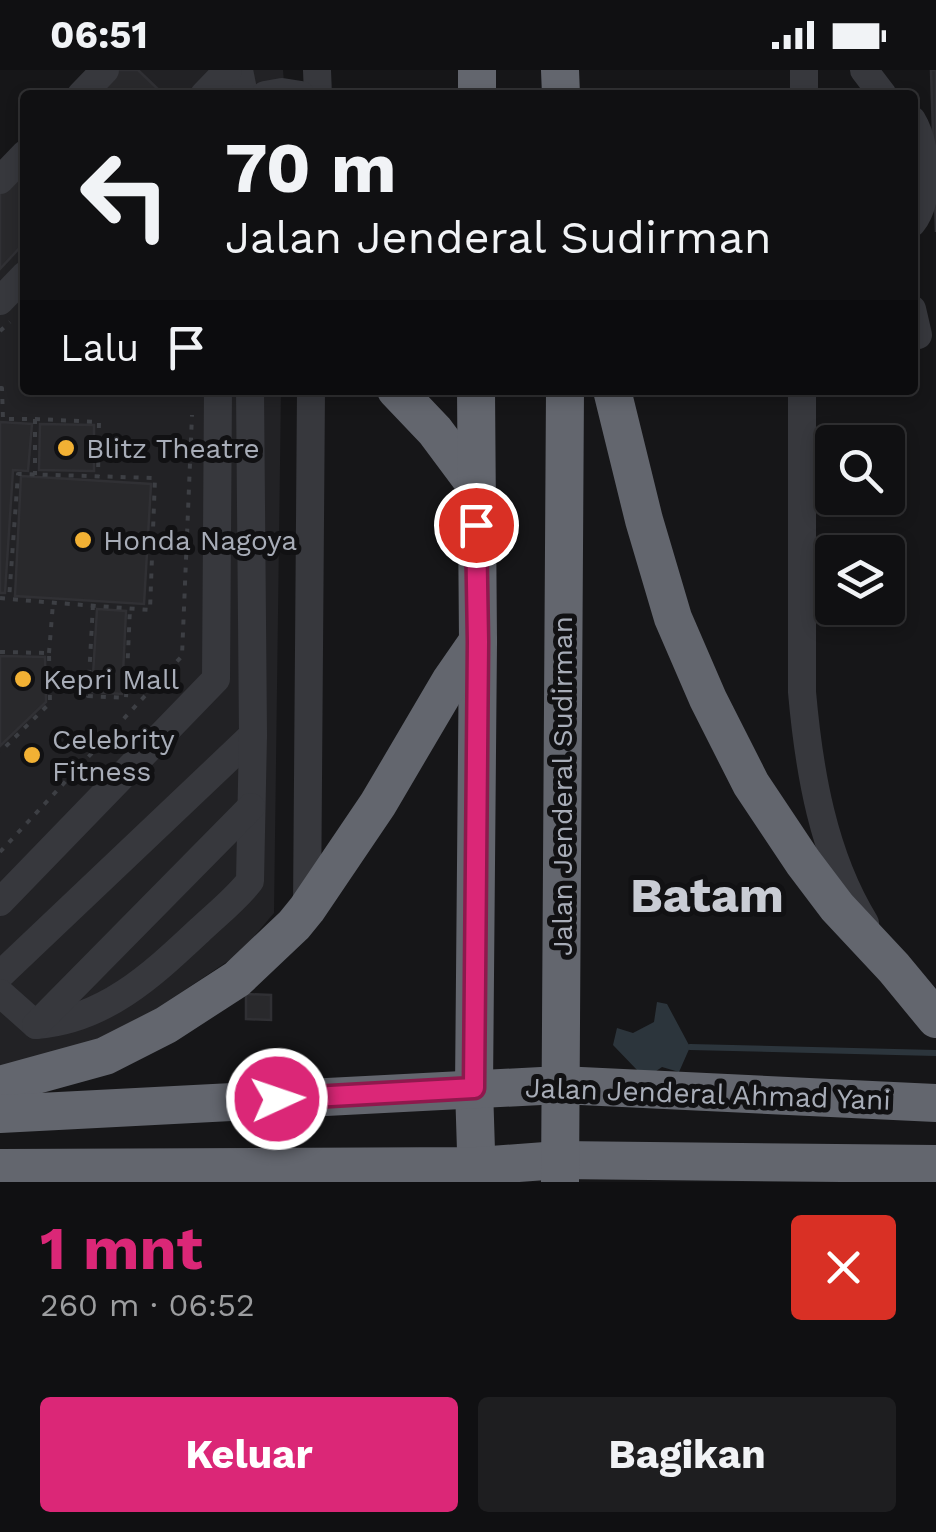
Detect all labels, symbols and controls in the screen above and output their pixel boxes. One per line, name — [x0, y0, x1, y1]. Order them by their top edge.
text: 06:51 — [50, 13, 148, 57]
text: 70 m — [225, 127, 397, 209]
icon: left — [60, 130, 190, 260]
text: Jalan Jenderal Sudirman — [225, 211, 771, 264]
icon: arrive — [159, 320, 214, 375]
text: Lalu — [60, 326, 139, 370]
map controls — [815, 425, 905, 625]
button: search — [815, 425, 905, 515]
place label: Blitz Theatre — [86, 432, 260, 465]
marker: Blitz Theatre — [55, 437, 77, 459]
pin — [434, 483, 519, 568]
icon: arrive — [449, 498, 504, 553]
place label: Honda Nagoya — [103, 524, 297, 557]
marker: Honda Nagoya — [72, 529, 94, 551]
button: layers — [815, 535, 905, 625]
street label: Jalan Jenderal Sudirman — [546, 616, 579, 956]
place label: Kepri Mall — [43, 663, 179, 696]
marker: Kepri Mall — [12, 668, 34, 690]
place label: Celebrity Fitness — [52, 723, 175, 788]
marker: Celebrity Fitness — [21, 744, 43, 766]
district label: Batam — [630, 867, 784, 924]
position arrow — [225, 1047, 329, 1151]
street label: Jalan Jenderal Ahmad Yani — [525, 1071, 891, 1117]
text: 1 mnt — [40, 1213, 203, 1284]
button: close — [791, 1215, 896, 1320]
text: 260 m · 06:52 — [40, 1286, 255, 1324]
button: Keluar — [40, 1397, 458, 1512]
button: Bagikan — [478, 1397, 896, 1512]

